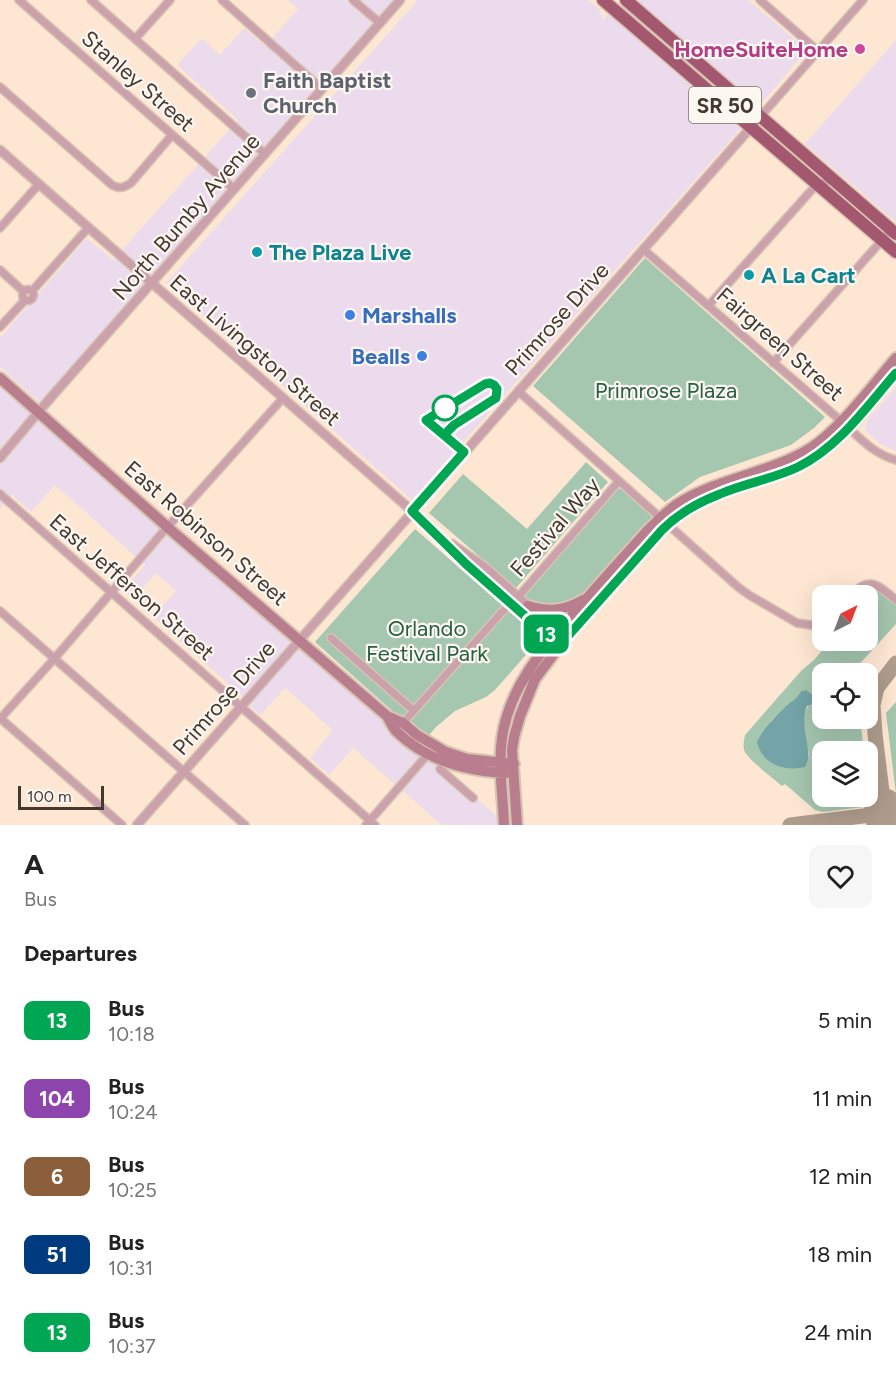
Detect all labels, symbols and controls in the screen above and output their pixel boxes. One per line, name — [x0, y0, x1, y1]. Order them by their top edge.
street label: Stanley Street — [76, 25, 200, 137]
place label: HomeSuiteHome — [674, 36, 848, 63]
marker: HomeSuiteHome — [853, 42, 867, 56]
place label: Faith Baptist Church — [263, 67, 391, 119]
marker: Faith Baptist Church — [244, 86, 258, 100]
road number: SR 50 — [689, 87, 761, 123]
street label: North Bumby Avenue — [106, 128, 266, 306]
place label: The Plaza Live — [269, 239, 411, 266]
marker: The Plaza Live — [250, 245, 264, 259]
street label: Primrose Drive — [499, 257, 615, 381]
place label: A La Cart — [761, 262, 856, 289]
marker: A La Cart — [742, 268, 756, 282]
street label: East Livingston Street — [164, 269, 346, 431]
street label: Fairgreen Street — [711, 282, 849, 406]
place label: Marshalls — [362, 302, 457, 329]
marker: Marshalls — [343, 308, 357, 322]
place label: Bealls — [352, 343, 410, 370]
marker: Bealls — [415, 349, 429, 363]
park label: Primrose Plaza — [595, 377, 737, 404]
unlabelled marker — [432, 395, 458, 421]
street label: East Robinson Street — [119, 455, 293, 611]
street label: Festival Way — [504, 471, 606, 582]
street label: East Jefferson Street — [44, 508, 220, 666]
north arrow — [812, 585, 878, 651]
map controls — [812, 585, 878, 807]
line badge: 13 — [519, 614, 573, 654]
park label: Orlando Festival Park — [366, 615, 488, 667]
text: 13 — [536, 622, 556, 647]
street label: Primrose Drive — [167, 635, 281, 761]
button: locate — [812, 663, 878, 729]
button: layers — [812, 741, 878, 807]
scale bar — [18, 783, 104, 810]
text: 100 m — [27, 787, 72, 806]
button: heart — [809, 845, 872, 908]
text: A — [24, 847, 44, 881]
text: Bus — [24, 887, 57, 911]
text: Departures — [24, 940, 137, 967]
text: Bus — [108, 995, 144, 1022]
text: 5 min — [818, 1007, 872, 1034]
text: 13 — [47, 1008, 67, 1033]
text: 10:18 — [108, 1022, 155, 1046]
text: Bus — [108, 1073, 144, 1100]
text: 11 min — [812, 1085, 872, 1112]
text: 104 — [39, 1086, 75, 1111]
text: 10:24 — [108, 1100, 158, 1124]
text: Bus — [108, 1151, 144, 1178]
text: 12 min — [809, 1163, 872, 1190]
text: 6 — [51, 1164, 63, 1189]
text: 10:25 — [108, 1178, 157, 1202]
text: Bus — [108, 1229, 144, 1256]
text: 18 min — [808, 1241, 872, 1268]
text: 51 — [46, 1242, 68, 1267]
text: 10:31 — [108, 1256, 153, 1280]
text: Bus — [108, 1307, 144, 1334]
text: 24 min — [805, 1319, 872, 1346]
text: 13 — [47, 1320, 67, 1345]
text: 10:37 — [108, 1334, 156, 1358]

